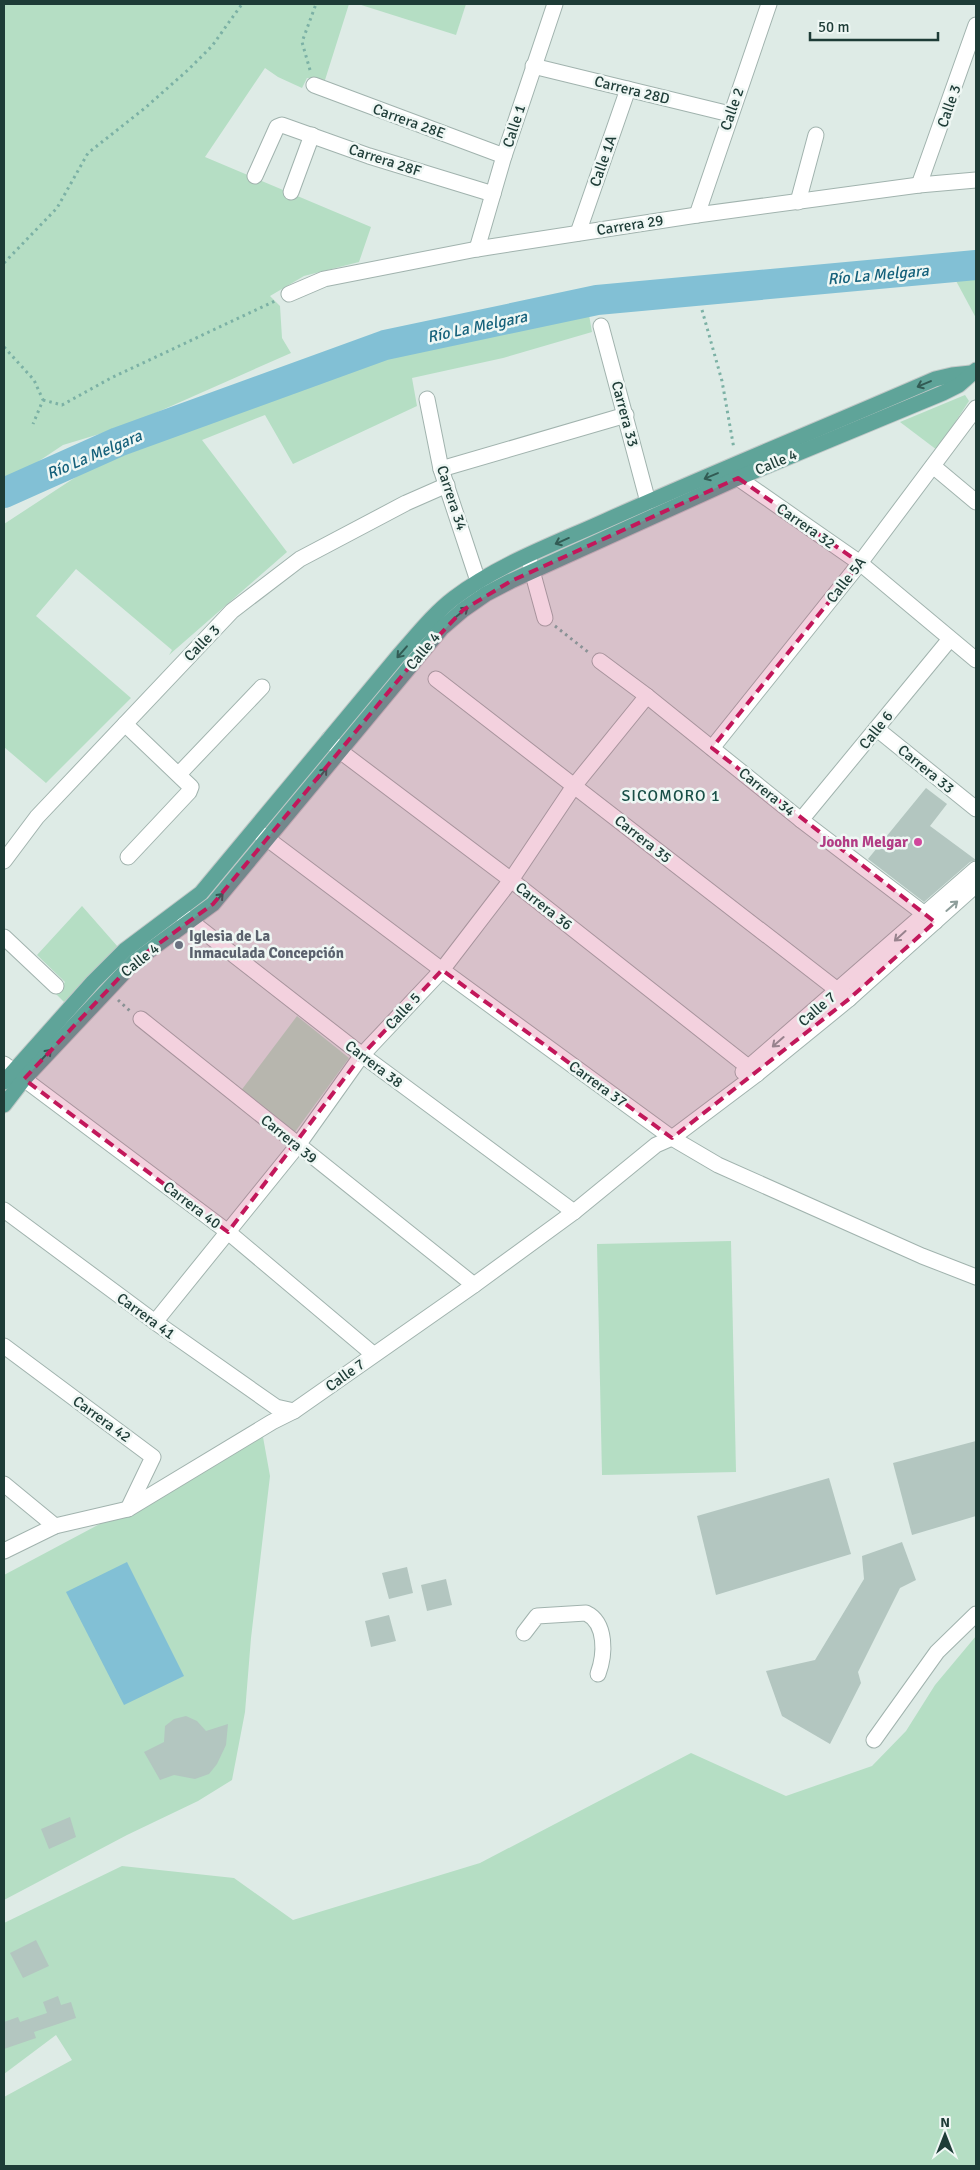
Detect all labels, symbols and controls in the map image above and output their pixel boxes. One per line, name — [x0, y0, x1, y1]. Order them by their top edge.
scale bar — [810, 10, 938, 42]
text: 50 m — [818, 18, 849, 36]
street label: Carrera 28D — [592, 72, 672, 108]
street label: Calle 3 — [933, 82, 965, 130]
street label: Calle 2 — [716, 85, 748, 133]
street label: Carrera 28E — [370, 100, 448, 142]
street label: Calle 1 — [499, 102, 529, 150]
street label: Calle 1A — [586, 133, 620, 189]
street label: Carrera 28F — [346, 140, 424, 180]
street label: Carrera 29 — [595, 211, 665, 239]
water label: Río La Melgara — [827, 261, 930, 289]
water label: Río La Melgara — [425, 306, 530, 347]
street label: Carrera 33 — [608, 379, 642, 449]
one-way arrow — [917, 380, 932, 390]
water label: Río La Melgara — [44, 426, 146, 484]
street label: Calle 4 — [752, 445, 800, 479]
street label: Carrera 34 — [433, 463, 471, 533]
one-way arrow — [704, 471, 719, 481]
street label: Carrera 32 — [773, 499, 839, 553]
one-way arrow — [555, 536, 570, 546]
street label: Calle 5A — [823, 554, 869, 606]
one-way arrow — [455, 606, 468, 617]
street label: Calle 3 — [180, 621, 224, 665]
street label: Calle 4 — [402, 628, 444, 674]
one-way arrow — [396, 645, 408, 658]
street label: Calle 6 — [855, 707, 897, 753]
street label: Carrera 33 — [894, 741, 958, 797]
street label: Carrera 34 — [735, 764, 799, 820]
one-way arrow — [316, 768, 327, 781]
district label: SICOMORO 1 — [621, 786, 721, 806]
street label: Carrera 35 — [611, 811, 675, 867]
place label: Joohn Melgar — [819, 833, 908, 851]
marker: Joohn Melgar — [912, 836, 924, 848]
street label: Carrera 36 — [512, 878, 576, 934]
one-way arrow — [212, 892, 223, 905]
one-way arrow — [946, 901, 959, 912]
place label: Iglesia de La Inmaculada Concepción — [189, 927, 344, 962]
one-way arrow — [894, 930, 907, 941]
street label: Calle 4 — [117, 939, 163, 981]
marker: Iglesia de La Inmaculada Concepción — [173, 939, 185, 951]
street label: Calle 7 — [795, 988, 839, 1030]
street label: Calle 5 — [381, 989, 425, 1033]
street label: Carrera 38 — [342, 1037, 406, 1091]
one-way arrow — [772, 1037, 785, 1048]
one-way arrow — [40, 1048, 52, 1061]
street label: Carrera 37 — [565, 1057, 631, 1111]
street label: Carrera 39 — [257, 1111, 321, 1167]
street label: Carrera 40 — [160, 1178, 224, 1232]
street label: Carrera 41 — [113, 1289, 179, 1343]
street label: Calle 7 — [322, 1355, 368, 1395]
street label: Carrera 42 — [69, 1392, 135, 1446]
north arrow — [920, 2110, 970, 2160]
text: N — [940, 2114, 950, 2131]

